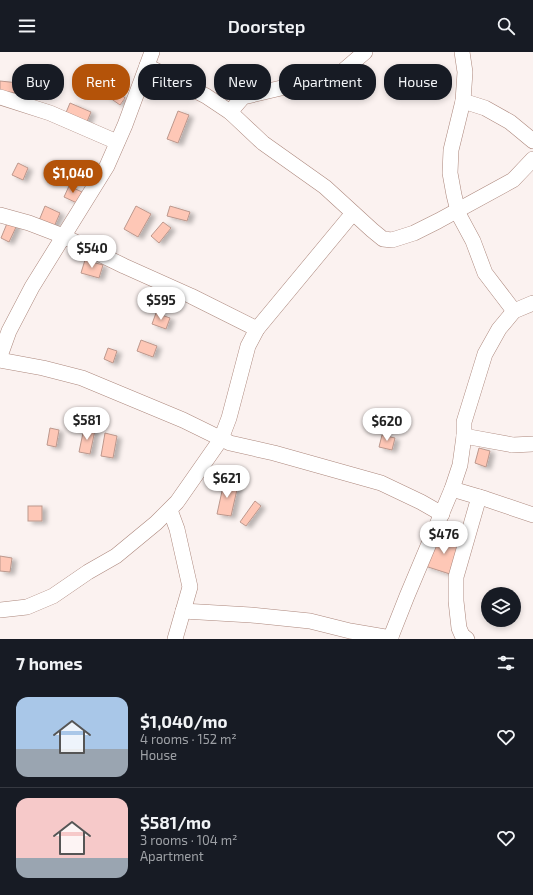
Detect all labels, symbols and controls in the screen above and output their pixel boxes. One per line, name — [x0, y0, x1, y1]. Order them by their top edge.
icon: menu — [16, 15, 38, 37]
text: Doorstep — [228, 15, 305, 37]
icon: search — [495, 15, 517, 37]
chip: Buy — [12, 64, 64, 100]
chip: Rent — [72, 64, 130, 100]
chip: Filters — [138, 64, 206, 100]
chip: New — [214, 64, 271, 100]
chip: Apartment — [279, 64, 376, 100]
chip: House — [384, 64, 452, 100]
pin: $1,040 — [40, 160, 106, 194]
text: $1,040 — [53, 165, 94, 181]
pin: $540 — [68, 235, 116, 269]
text: $540 — [76, 240, 108, 256]
pin: $595 — [137, 287, 185, 321]
text: $595 — [146, 292, 176, 308]
pin: $581 — [63, 407, 111, 441]
pin: $620 — [363, 408, 411, 442]
text: $581 — [73, 412, 101, 428]
text: $620 — [372, 413, 402, 429]
pin: $621 — [203, 465, 251, 499]
text: $621 — [213, 470, 241, 486]
pin: $476 — [420, 521, 468, 555]
text: $476 — [429, 526, 459, 542]
map controls — [481, 587, 521, 627]
button: layers — [481, 587, 521, 627]
icon: filters — [495, 652, 517, 674]
text: 7 homes — [16, 653, 83, 673]
text: $1,040/mo — [140, 711, 227, 731]
icon: home — [48, 713, 96, 761]
icon: heart — [495, 726, 517, 748]
text: 4 rooms · 152 m² — [140, 731, 237, 747]
text: House — [140, 747, 177, 763]
text: $581/mo — [140, 812, 211, 832]
icon: home — [48, 814, 96, 862]
icon: heart — [495, 827, 517, 849]
text: 3 rooms · 104 m² — [140, 832, 237, 848]
text: Apartment — [140, 848, 204, 864]

